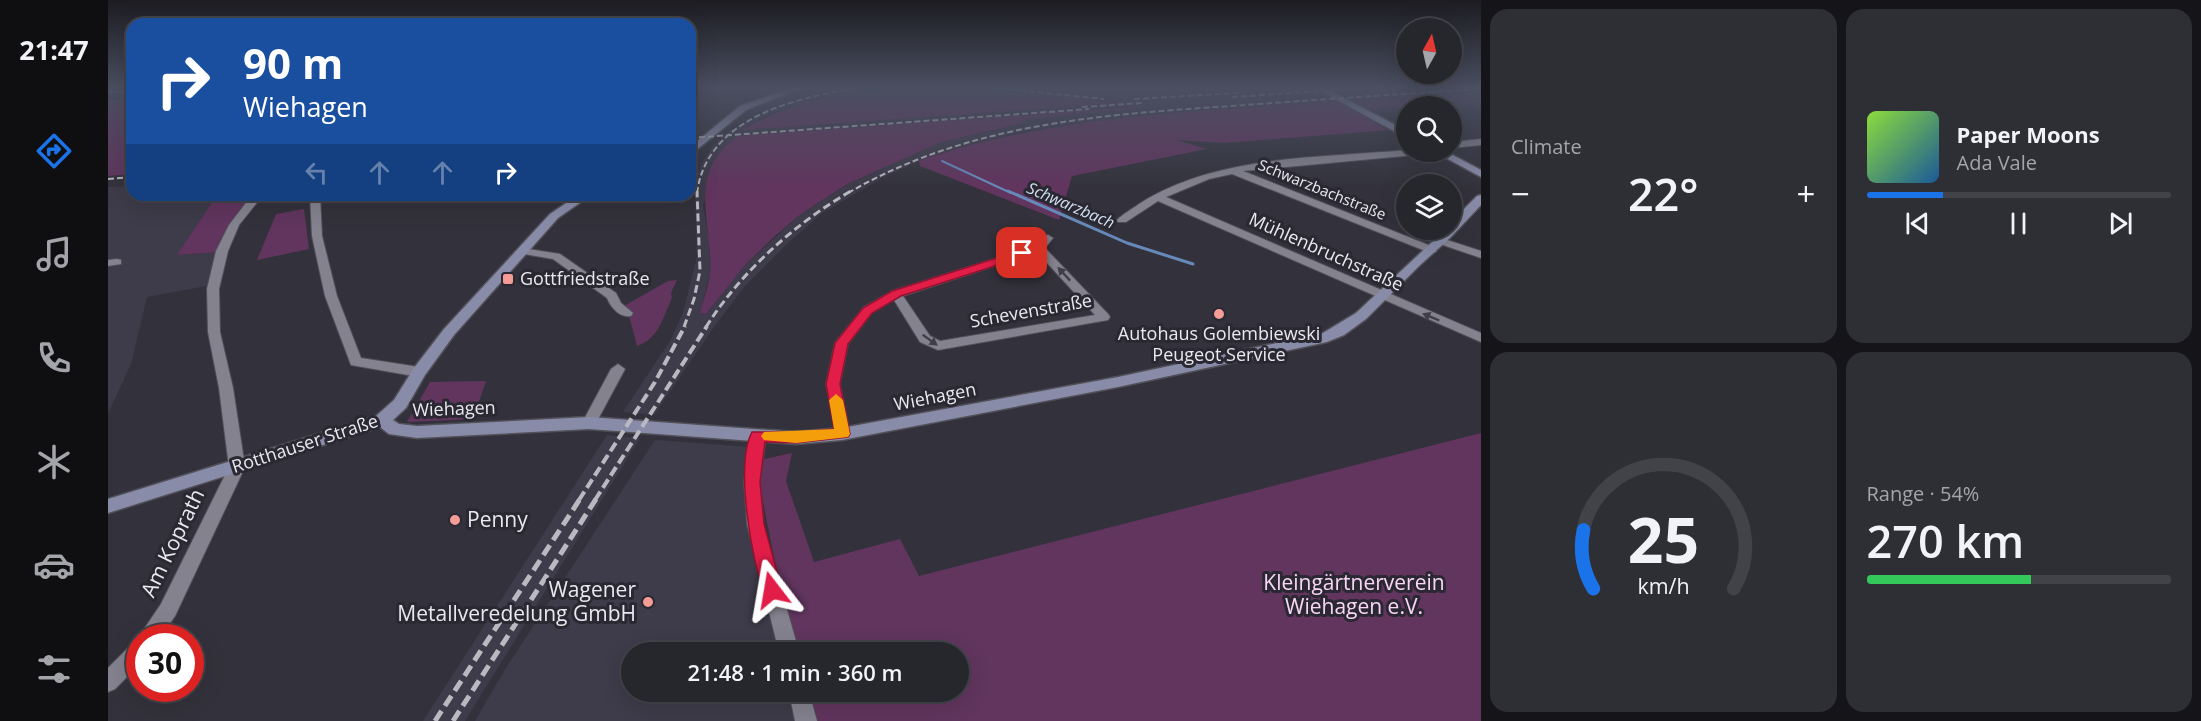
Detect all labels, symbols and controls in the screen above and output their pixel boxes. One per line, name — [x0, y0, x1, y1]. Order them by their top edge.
north arrow — [1396, 18, 1462, 84]
map controls — [1396, 18, 1462, 240]
text: 21:47 — [19, 31, 89, 68]
text: 90 m — [243, 34, 343, 91]
icon: right — [144, 42, 222, 120]
text: Wiehagen — [243, 88, 368, 125]
button: search — [1396, 96, 1462, 162]
text: Paper Moons — [1957, 119, 2100, 149]
icon: directions — [33, 130, 75, 172]
text: Climate — [1511, 133, 1582, 160]
text: Ada Vale — [1957, 149, 2037, 176]
street label: Schwarzbachstraße — [1255, 154, 1389, 224]
icon: left — [300, 156, 333, 189]
icon: ahead — [363, 156, 396, 189]
icon: ahead — [426, 156, 459, 189]
icon: right — [489, 156, 522, 189]
text: 22° — [1628, 163, 1699, 224]
text: − — [1511, 171, 1530, 216]
text: + — [1797, 171, 1815, 216]
button: layers — [1396, 174, 1462, 240]
water label: Schwarzbach — [1024, 177, 1118, 233]
street label: Mühlenbruchstraße — [1245, 206, 1407, 296]
icon: previous — [1901, 207, 1934, 240]
icon: pause — [2002, 207, 2035, 240]
icon: next — [2104, 207, 2137, 240]
pin — [996, 227, 1047, 278]
icon: music — [33, 233, 75, 275]
icon: arrive — [1005, 236, 1038, 269]
place label: Gottfriedstraße — [520, 266, 650, 290]
one-way arrow — [1057, 268, 1071, 282]
marker: Gottfriedstraße — [501, 272, 515, 286]
street label: Schevenstraße — [968, 287, 1094, 333]
marker: Autohaus Golembiewski Peugeot Service — [1212, 307, 1226, 321]
one-way arrow — [1422, 312, 1440, 322]
place label: Autohaus Golembiewski Peugeot Service — [1118, 321, 1320, 366]
one-way arrow — [922, 334, 938, 346]
icon: phone — [33, 337, 75, 379]
street label: Wiehagen — [892, 376, 978, 416]
street label: Wiehagen — [412, 395, 496, 421]
street label: Rotthauser Straße — [228, 408, 381, 478]
icon: climate — [33, 441, 75, 483]
text: Range · 54% — [1867, 480, 1979, 507]
street label: Am Koprath — [134, 484, 210, 601]
text: 25 — [1628, 496, 1699, 581]
place label: Penny — [467, 505, 528, 533]
text: 270 km — [1867, 510, 2024, 571]
marker: Penny — [448, 513, 462, 527]
icon: car — [33, 544, 75, 586]
position arrow — [740, 558, 804, 622]
park label: Kleingärtnerverein Wiehagen e.V. — [1263, 568, 1445, 620]
text: km/h — [1637, 571, 1689, 600]
place label: Wagener Metallveredelung GmbH — [397, 575, 636, 627]
marker: Wagener Metallveredelung GmbH — [641, 595, 655, 609]
speed limit sign: 30 — [126, 624, 204, 702]
icon: filters — [33, 648, 75, 690]
text: 21:48 · 1 min · 360 m — [687, 657, 903, 687]

